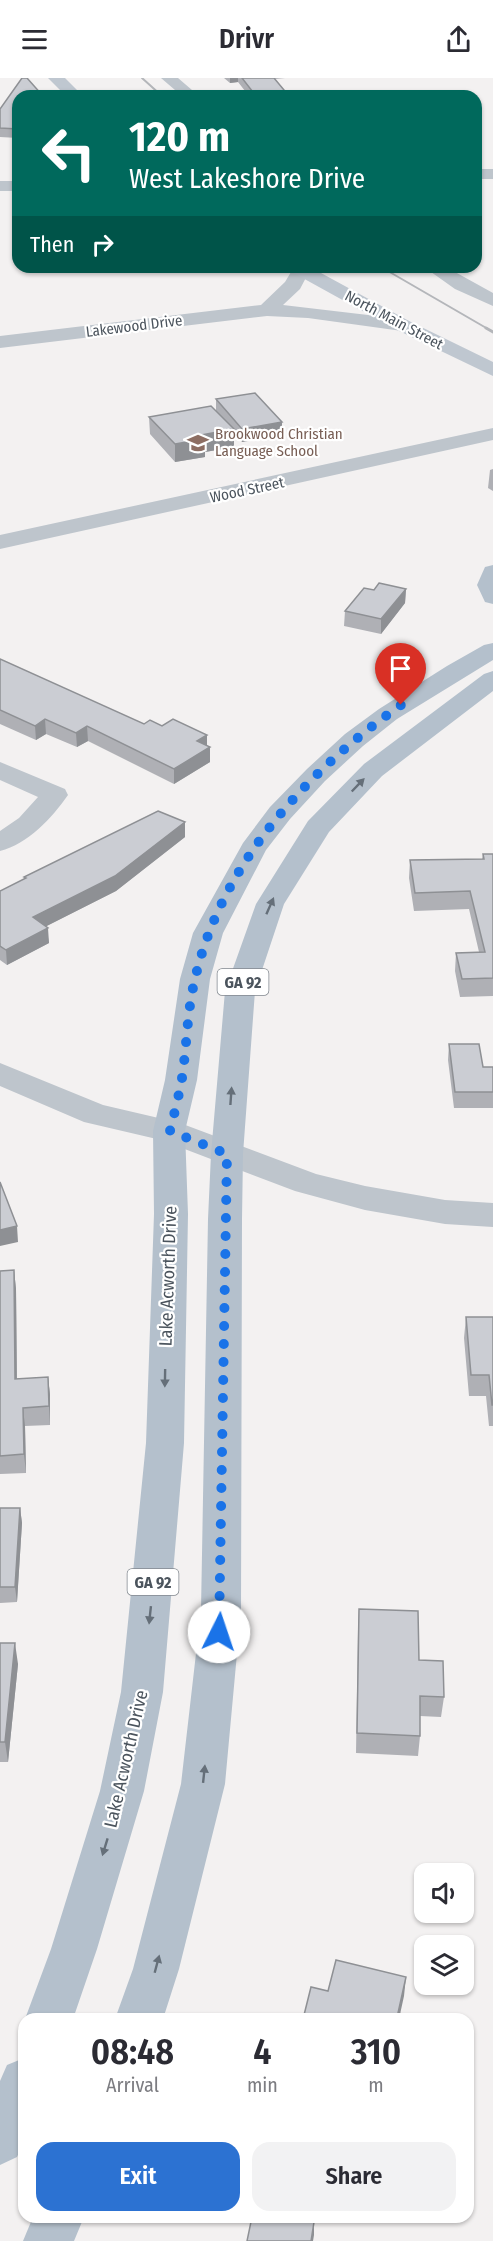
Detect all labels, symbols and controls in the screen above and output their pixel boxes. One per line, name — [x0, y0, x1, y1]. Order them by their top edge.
icon: menu — [18, 23, 51, 56]
text: Drivr — [219, 23, 274, 55]
icon: share — [442, 23, 475, 56]
text: 120 m — [129, 112, 230, 162]
icon: left — [30, 114, 108, 192]
text: West Lakeshore Drive — [129, 163, 365, 195]
icon: right — [86, 228, 119, 261]
text: Then — [30, 231, 74, 258]
street label: North Main Street — [342, 287, 446, 353]
street label: Lakewood Drive — [85, 311, 183, 341]
place label: Brookwood Christian Language School — [215, 425, 343, 460]
school or university icon: Brookwood Christian Language School — [186, 431, 210, 455]
street label: Wood Street — [208, 473, 286, 507]
pin — [375, 643, 426, 705]
icon: arrive — [384, 652, 417, 685]
one-way arrow — [351, 778, 365, 792]
one-way arrow — [266, 898, 275, 915]
road number: GA 92 — [218, 969, 268, 995]
one-way arrow — [226, 1086, 236, 1105]
street label: Lake Acworth Drive — [155, 1205, 181, 1347]
one-way arrow — [161, 1369, 170, 1388]
road number: GA 92 — [128, 1569, 178, 1595]
position arrow — [187, 1600, 251, 1664]
one-way arrow — [145, 1605, 155, 1624]
street label: Lake Acworth Drive — [99, 1688, 153, 1830]
one-way arrow — [199, 1765, 209, 1784]
one-way arrow — [100, 1838, 109, 1856]
map controls — [414, 1863, 474, 1995]
button: sound — [414, 1863, 474, 1923]
button: layers — [414, 1935, 474, 1995]
one-way arrow — [153, 1954, 162, 1972]
text: 08:48 — [91, 2030, 174, 2074]
text: 4 — [253, 2030, 272, 2074]
text: 310 — [351, 2030, 401, 2074]
text: Arrival — [106, 2073, 159, 2097]
text: min — [247, 2073, 278, 2097]
text: m — [368, 2073, 384, 2097]
button: Exit — [36, 2142, 240, 2211]
button: Share — [252, 2142, 456, 2211]

